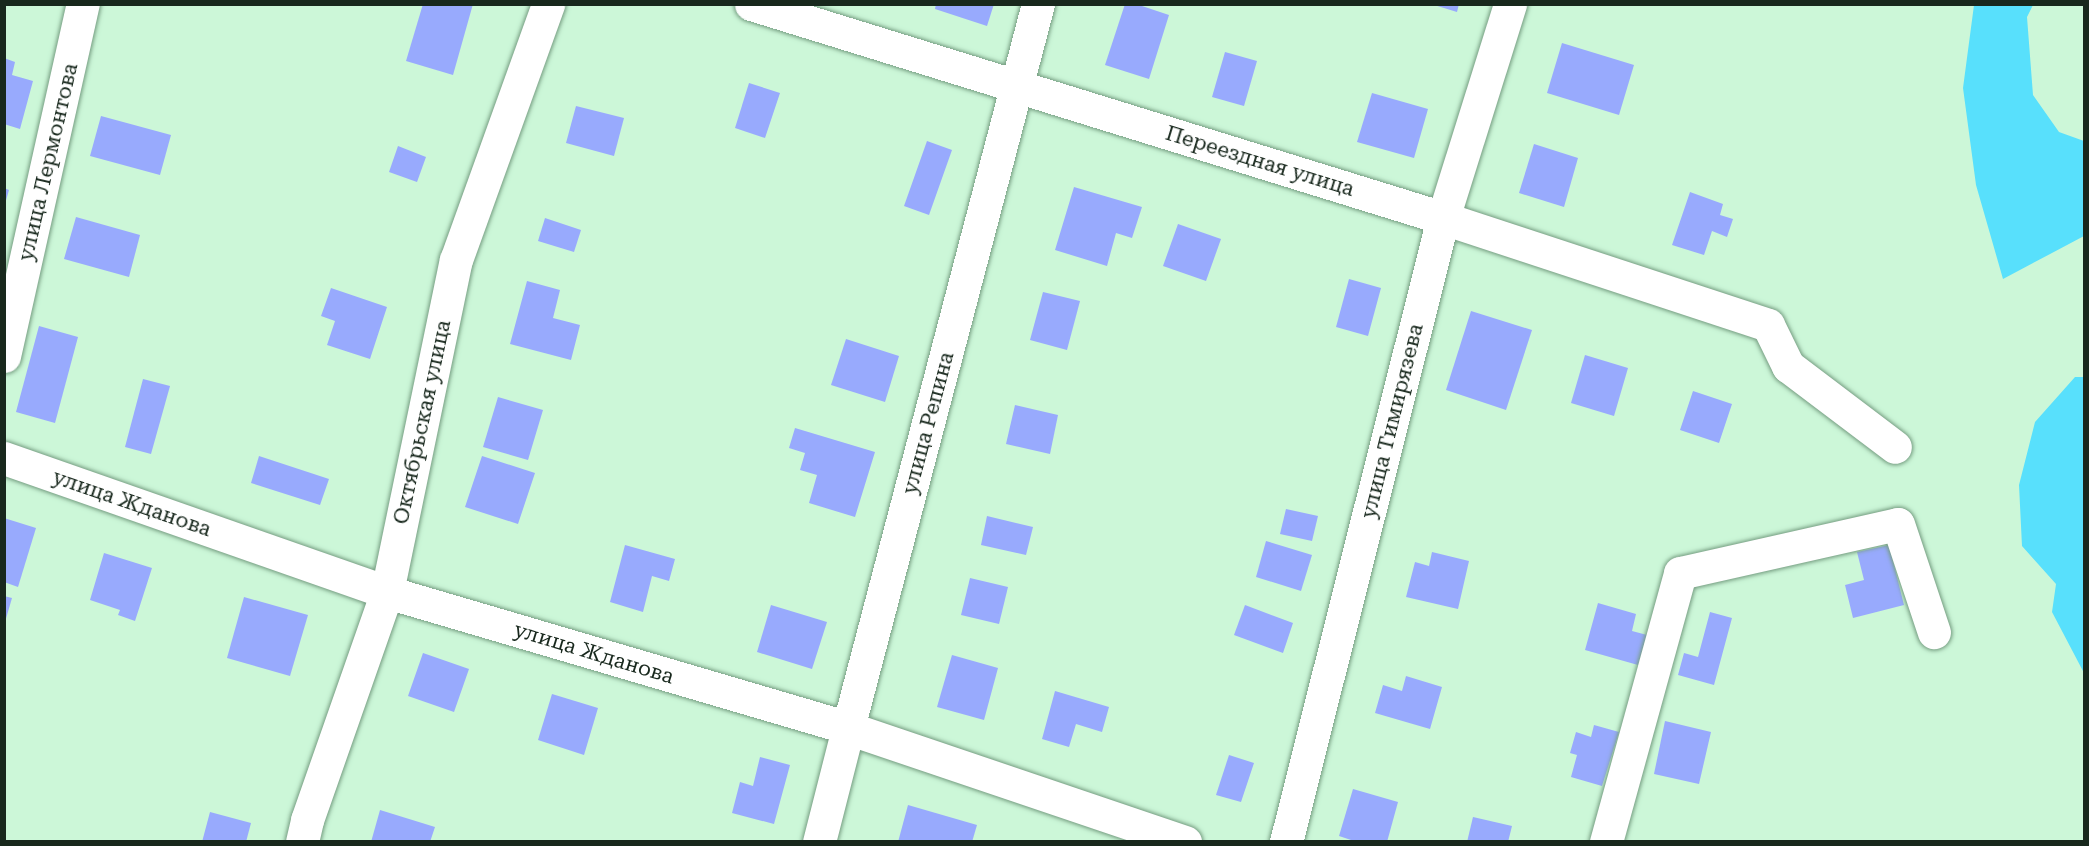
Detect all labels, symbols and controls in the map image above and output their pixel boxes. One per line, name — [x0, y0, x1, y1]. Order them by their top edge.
street label: улица Лермонтова — [13, 61, 83, 263]
street label: Переездная улица — [1163, 120, 1357, 202]
street label: Октябрьская улица — [388, 318, 456, 526]
street label: улица Тимирязева — [1356, 321, 1428, 521]
street label: улица Репина — [897, 349, 959, 497]
street label: улица Жданова — [49, 464, 215, 542]
street label: улица Жданова — [511, 617, 677, 689]

